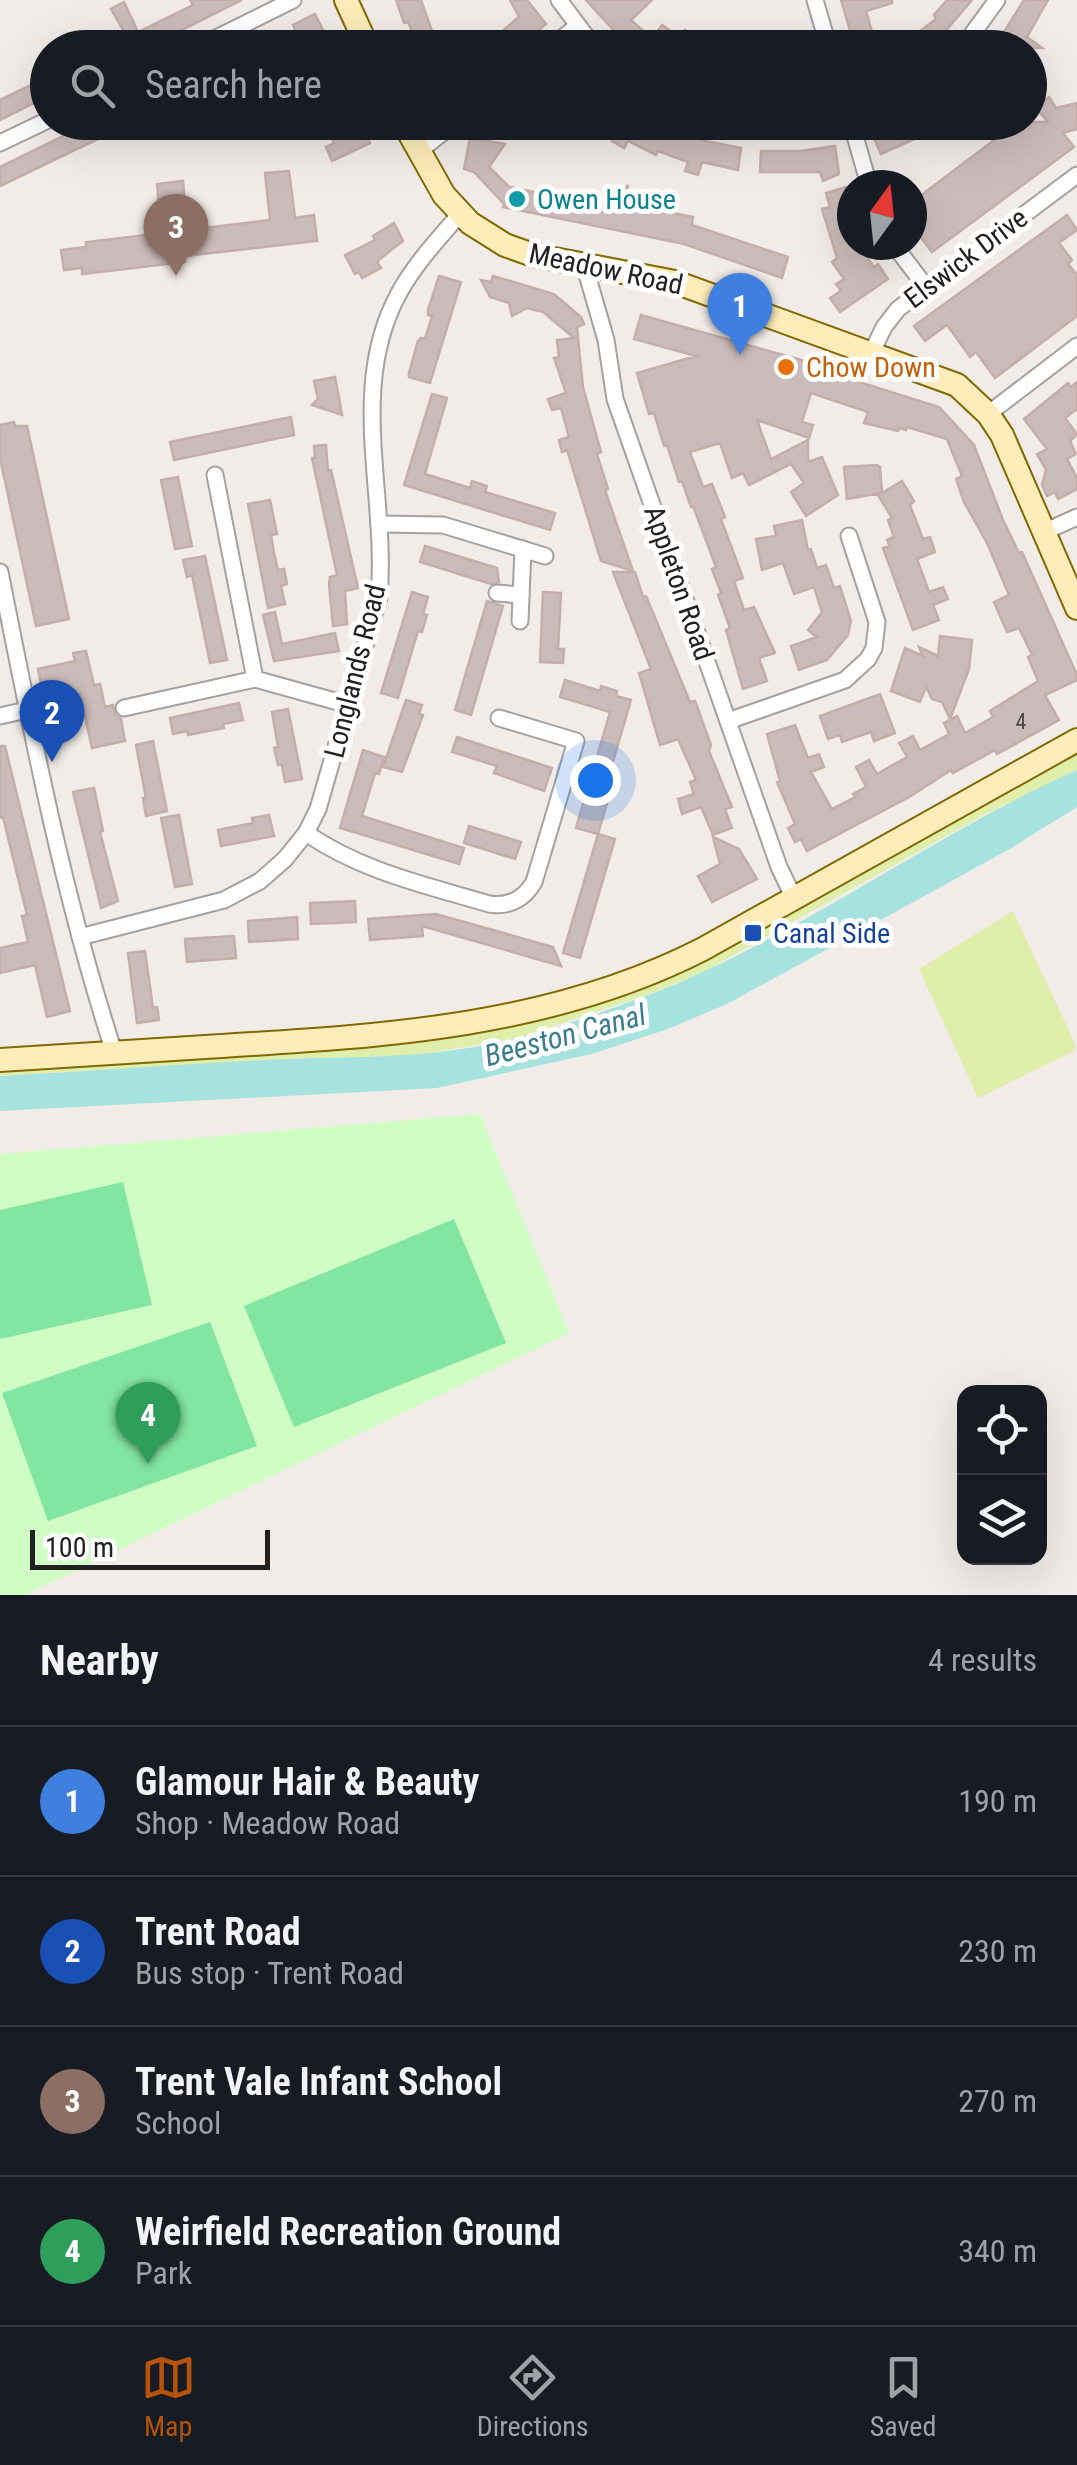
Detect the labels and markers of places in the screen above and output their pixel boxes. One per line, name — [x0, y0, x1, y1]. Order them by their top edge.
place label: Owen House — [537, 183, 676, 216]
marker: Owen House — [506, 188, 528, 210]
pin: 3 — [144, 194, 208, 276]
pin: 1 — [708, 272, 772, 355]
place label: Chow Down — [806, 351, 936, 384]
marker: Chow Down — [775, 356, 797, 378]
pin: 2 — [20, 680, 84, 762]
place label: Canal Side — [773, 917, 890, 950]
marker: Canal Side — [742, 922, 764, 944]
pin: 4 — [116, 1382, 180, 1464]

